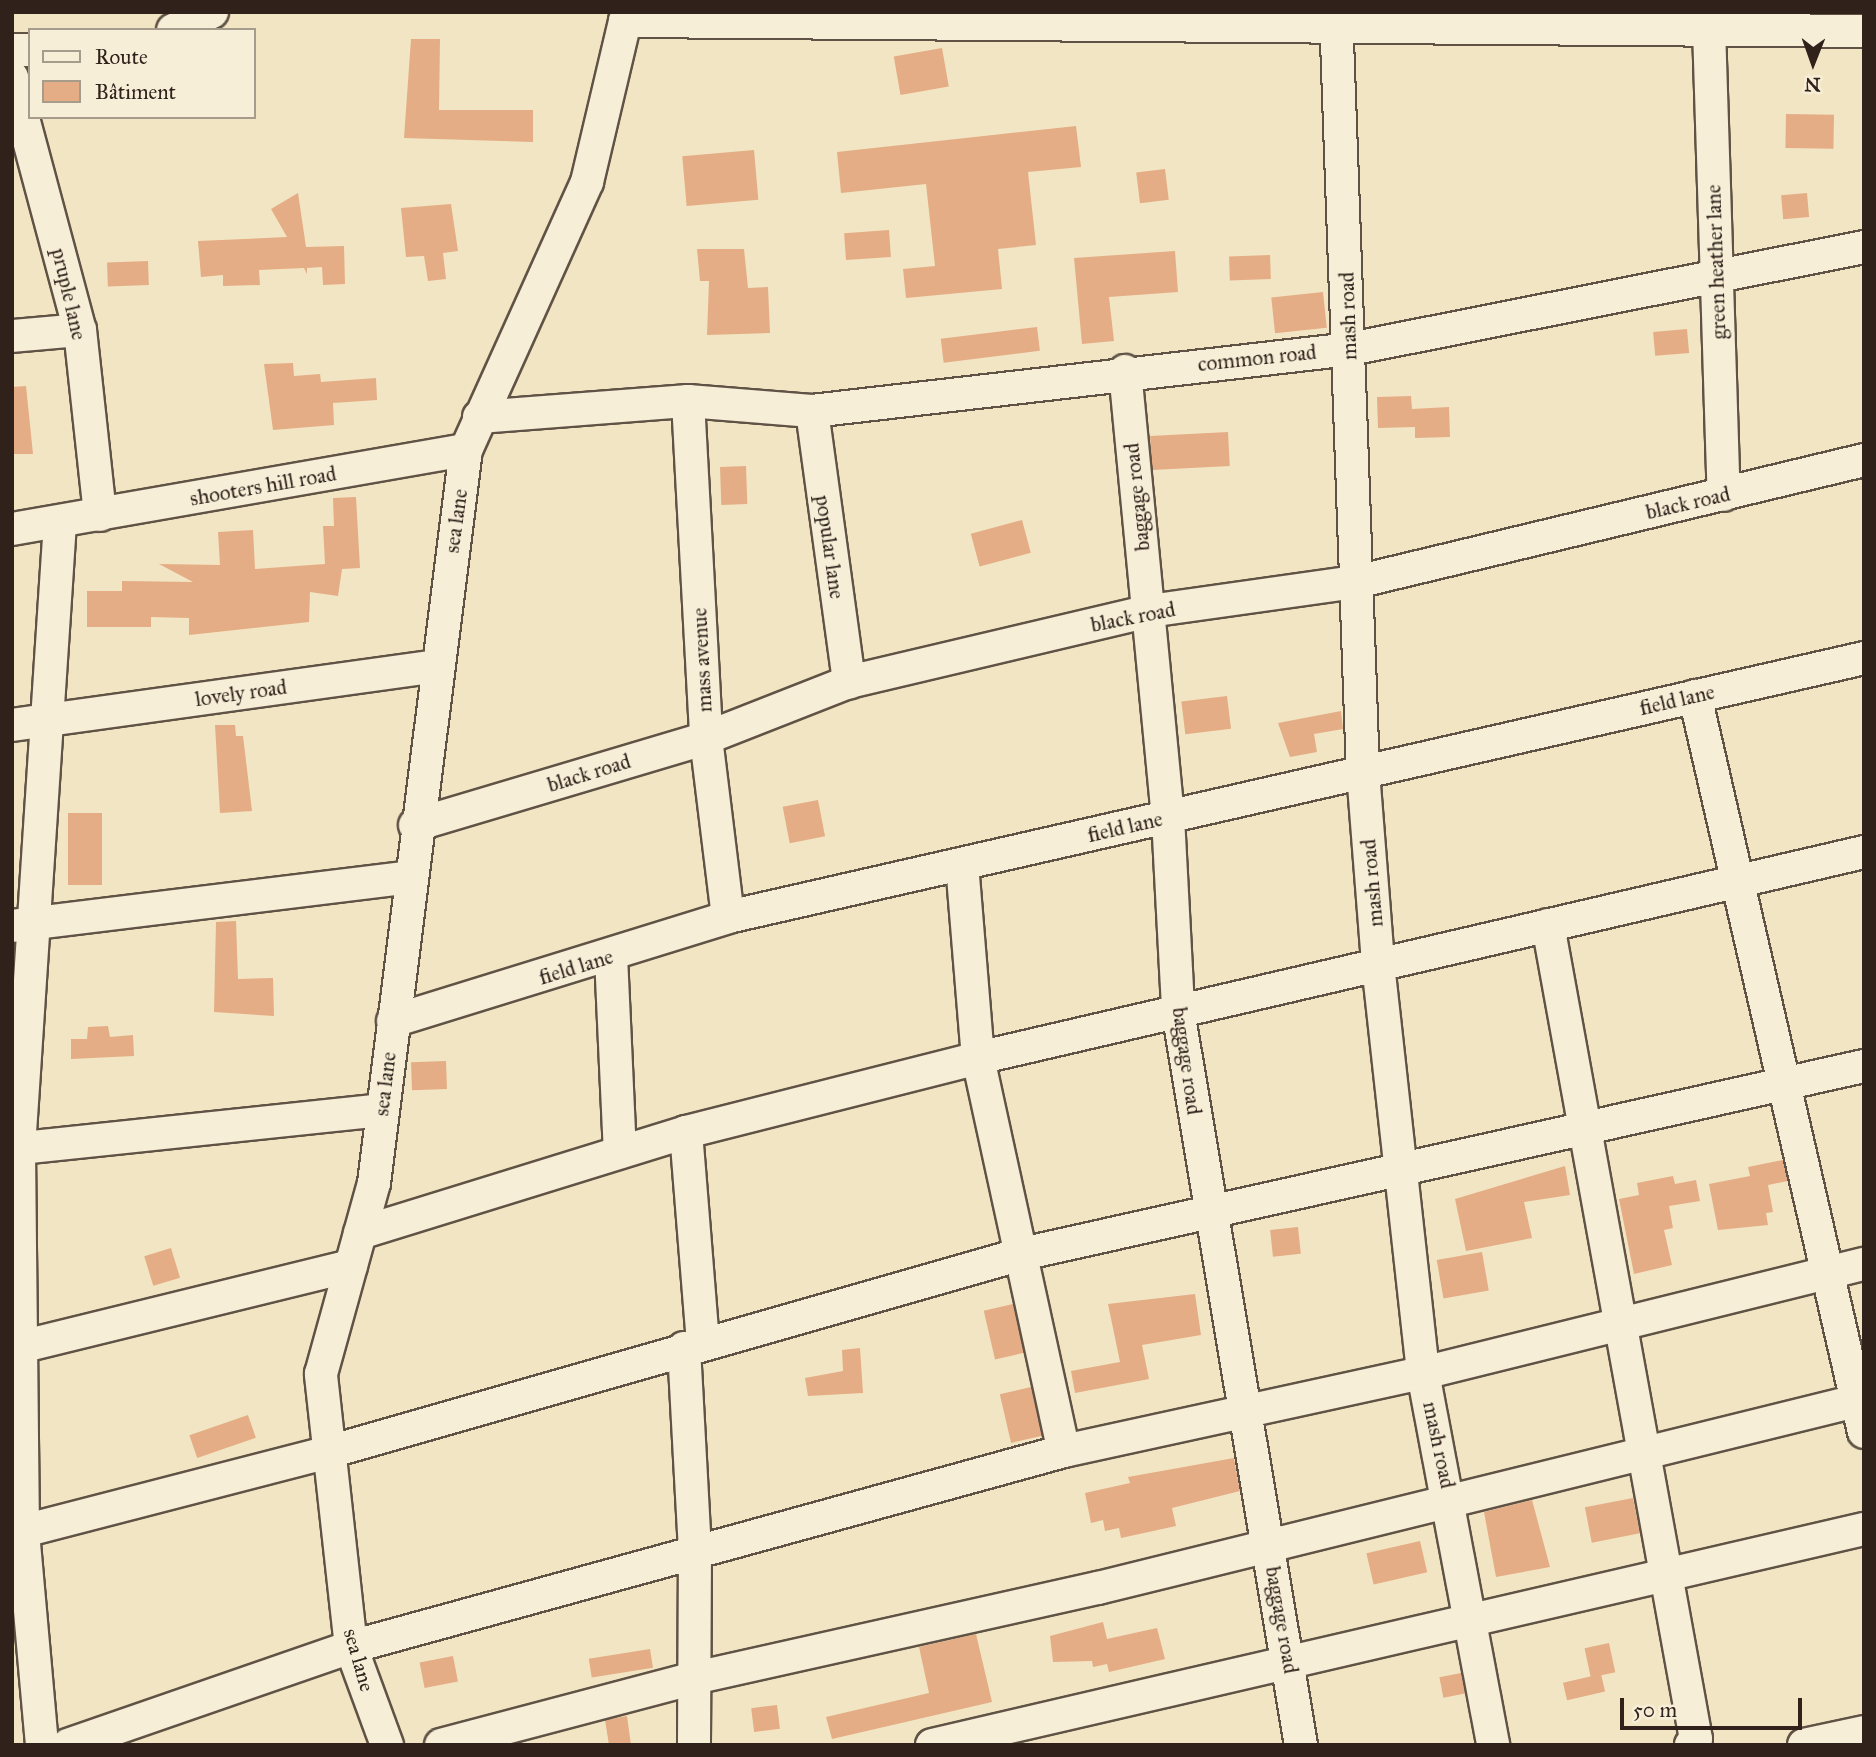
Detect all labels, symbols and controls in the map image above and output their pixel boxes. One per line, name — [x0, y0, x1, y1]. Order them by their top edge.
legend — [28, 28, 256, 119]
north arrow — [1778, 28, 1848, 98]
text: Route — [95, 44, 148, 70]
text: N — [1804, 73, 1821, 96]
text: Bâtiment — [95, 79, 176, 105]
street label: green heather lane — [1701, 184, 1731, 340]
street label: pruple lane — [46, 246, 92, 342]
street label: mash road — [1334, 271, 1362, 361]
street label: common road — [1196, 339, 1318, 377]
street label: baggage road — [1119, 442, 1155, 552]
street label: shooters hill road — [188, 461, 338, 511]
street label: black road — [1643, 481, 1733, 525]
street label: sea lane — [439, 487, 473, 555]
street label: popular lane — [810, 493, 850, 601]
street label: black road — [1089, 596, 1177, 638]
street label: mass avenue — [687, 607, 717, 713]
street label: lovely road — [194, 674, 288, 712]
street label: field lane — [1637, 679, 1717, 721]
street label: black road — [544, 748, 634, 798]
street label: field lane — [1085, 806, 1165, 848]
street label: mash road — [1356, 838, 1388, 928]
street label: field lane — [536, 944, 616, 990]
street label: baggage road — [1167, 1006, 1207, 1116]
street label: sea lane — [369, 1050, 401, 1118]
street label: mash road — [1417, 1399, 1461, 1491]
street label: baggage road — [1260, 1564, 1304, 1676]
street label: sea lane — [338, 1626, 380, 1694]
scale bar — [1624, 1684, 1806, 1728]
text: 50 m — [1633, 1697, 1677, 1723]

